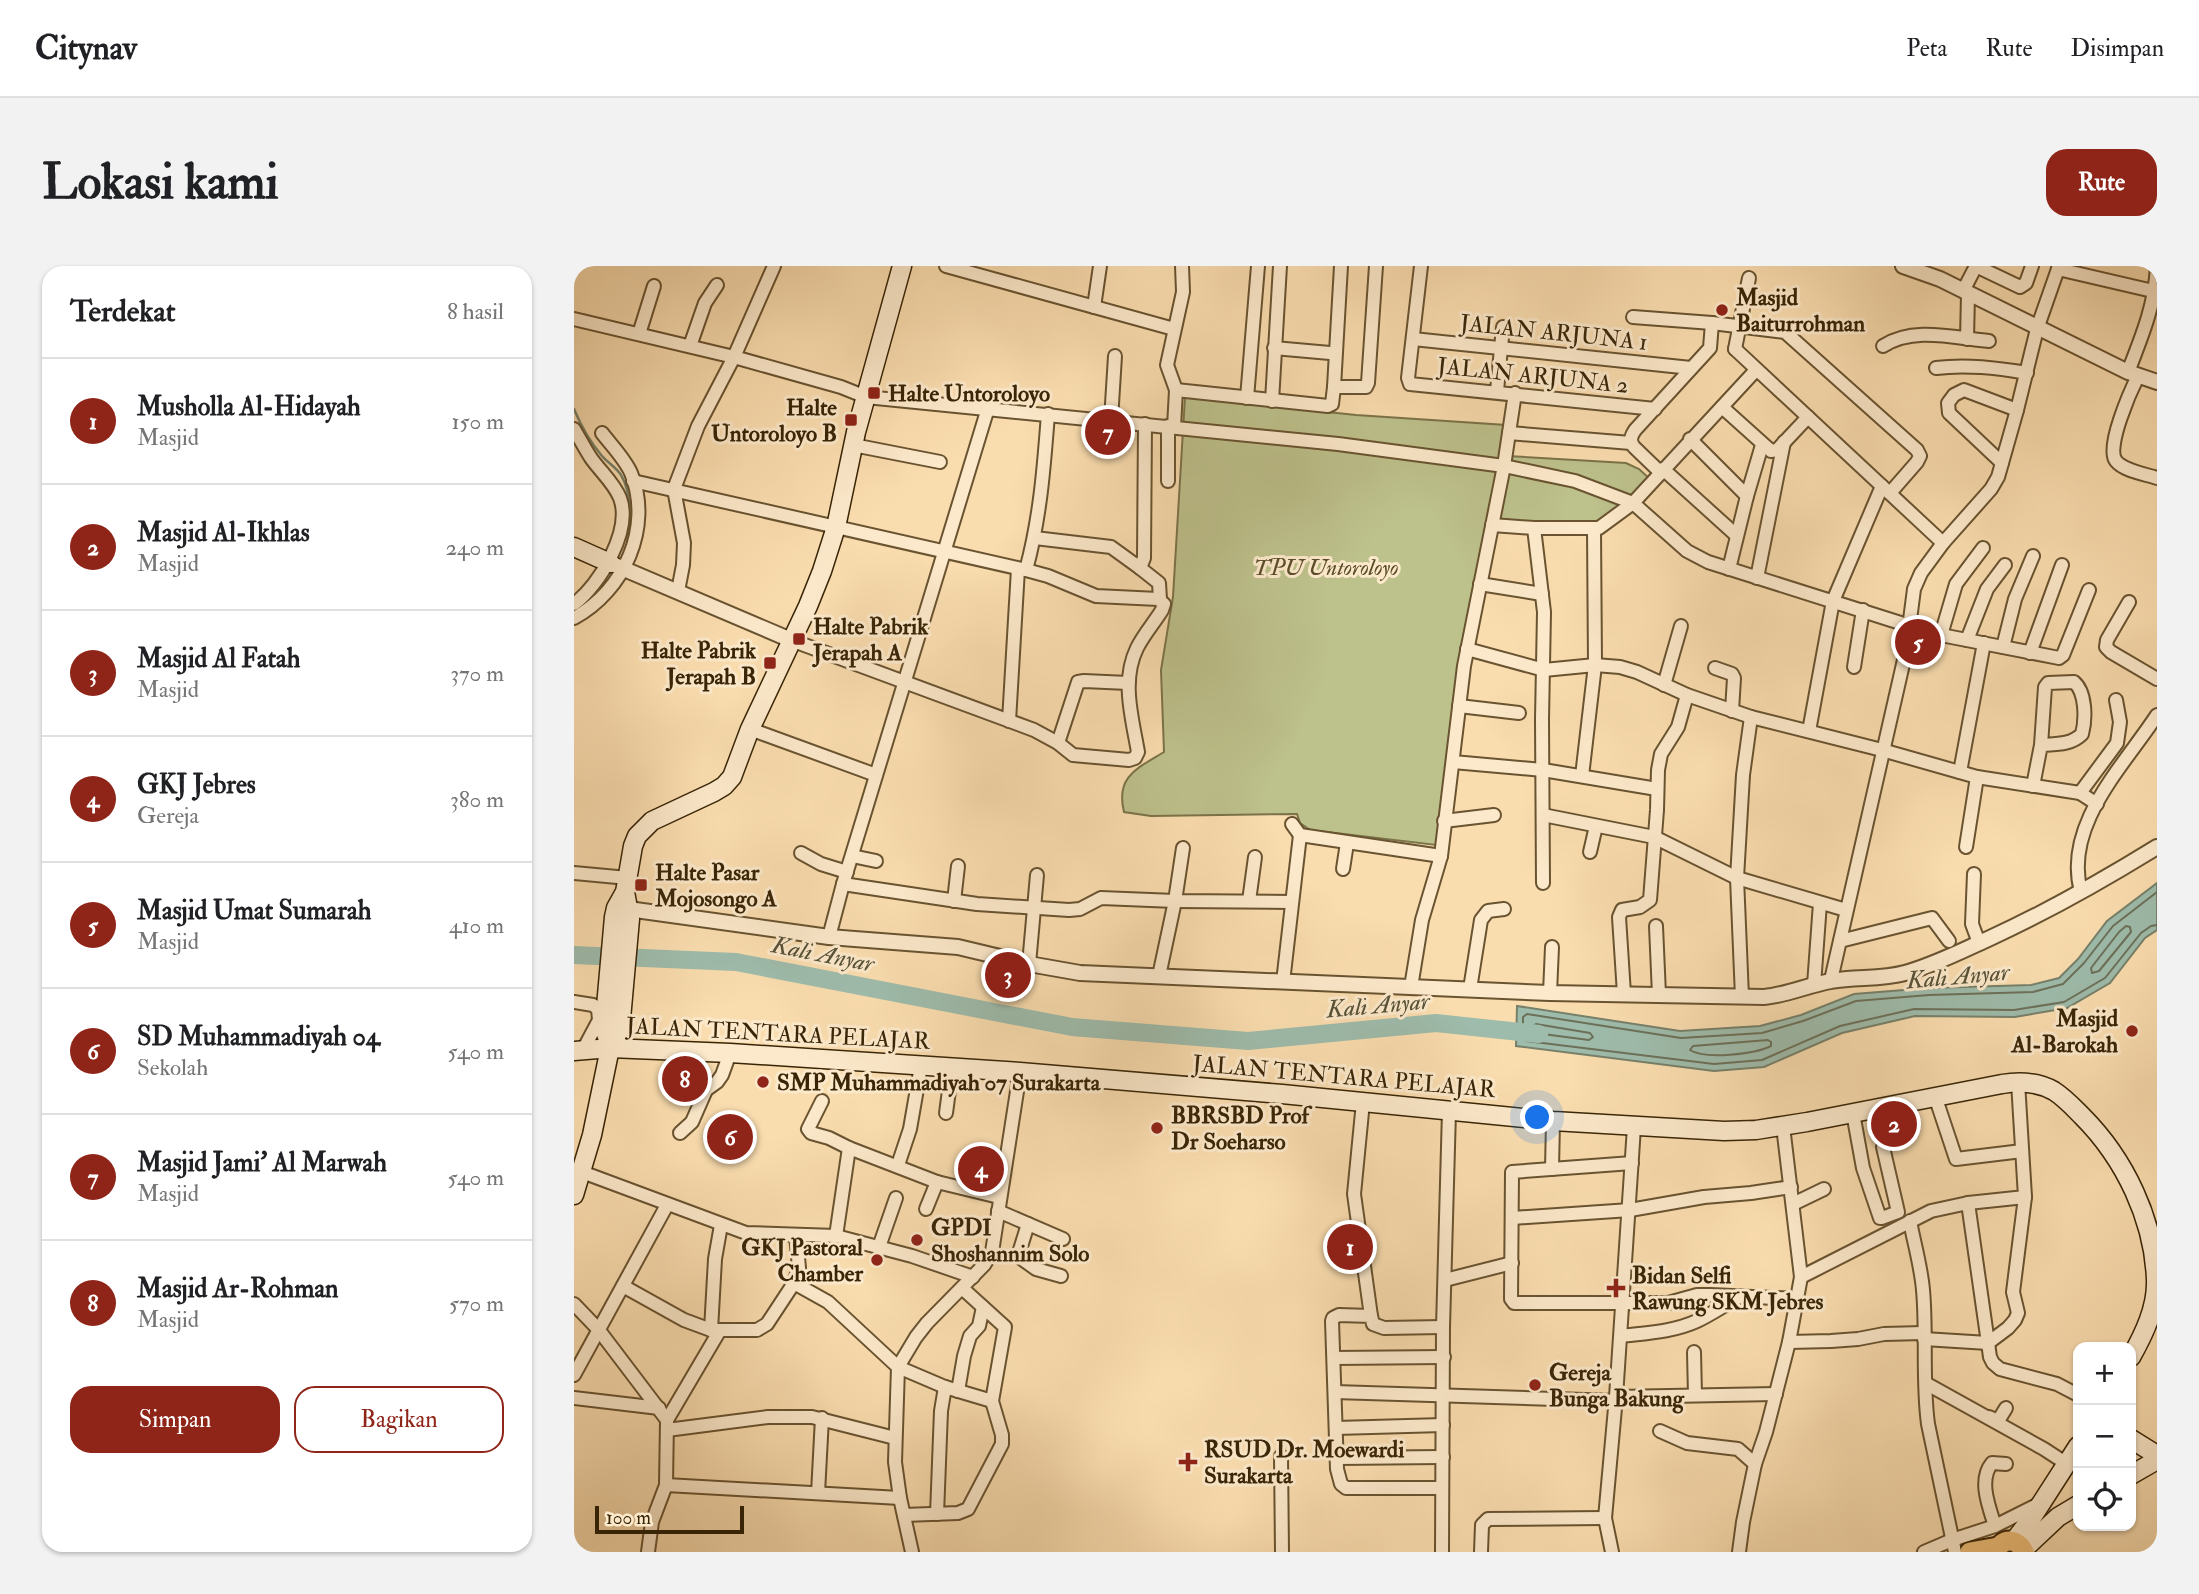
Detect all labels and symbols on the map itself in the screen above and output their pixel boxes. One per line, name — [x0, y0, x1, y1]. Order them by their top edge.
place label: Masjid Baiturrohman — [1735, 283, 1865, 338]
marker: Masjid Baiturrohman — [1714, 302, 1730, 318]
street label: JALAN ARJUNA 1 — [1458, 308, 1649, 357]
street label: JALAN ARJUNA 2 — [1435, 351, 1630, 400]
place label: Halte Untoroloyo — [888, 379, 1050, 409]
marker: Halte Untoroloyo — [866, 385, 882, 401]
place label: Halte Untoroloyo B — [711, 393, 837, 449]
pin: 7 — [1085, 406, 1131, 458]
marker: Halte Untoroloyo B — [843, 412, 859, 428]
park label: TPU Untoroloyo — [1254, 553, 1398, 582]
place label: Halte Pabrik Jerapah A — [812, 612, 929, 668]
pin: 5 — [1895, 616, 1941, 668]
marker: Halte Pabrik Jerapah A — [791, 631, 807, 647]
place label: Halte Pabrik Jerapah B — [641, 636, 757, 692]
marker: Halte Pabrik Jerapah B — [762, 655, 778, 671]
place label: Halte Pasar Mojosongo A — [654, 858, 777, 914]
marker: Halte Pasar Mojosongo A — [633, 877, 649, 893]
water label: Kali Anyar — [768, 929, 878, 980]
pin: 3 — [985, 949, 1031, 1001]
water label: Kali Anyar — [1904, 956, 2012, 997]
water label: Kali Anyar — [1324, 985, 1432, 1026]
place label: Masjid Al-Barokah — [2010, 1004, 2119, 1059]
street label: JALAN TENTARA PELAJAR — [624, 1011, 931, 1056]
marker: Masjid Al-Barokah — [2124, 1023, 2140, 1039]
street label: JALAN TENTARA PELAJAR — [1190, 1049, 1497, 1104]
pin: 8 — [662, 1053, 708, 1105]
place label: SMP Muhammadiyah 07 Surakarta — [777, 1068, 1102, 1098]
marker: SMP Muhammadiyah 07 Surakarta — [755, 1074, 771, 1090]
pin: 2 — [1871, 1098, 1917, 1150]
your location — [1520, 1100, 1554, 1134]
place label: BBRSBD Prof Dr Soeharso — [1171, 1101, 1312, 1156]
pin: 6 — [707, 1111, 753, 1163]
marker: BBRSBD Prof Dr Soeharso — [1149, 1120, 1165, 1136]
pin: 4 — [958, 1143, 1004, 1195]
place label: GPDI Shoshannim Solo — [931, 1213, 1089, 1268]
pin: 1 — [1327, 1221, 1373, 1273]
marker: GPDI Shoshannim Solo — [909, 1232, 925, 1248]
place label: GKJ Pastoral Chamber — [741, 1233, 864, 1288]
marker: GKJ Pastoral Chamber — [869, 1252, 885, 1268]
place label: Bidan Selfi Rawung SKM Jebres — [1632, 1261, 1824, 1317]
marker: Bidan Selfi Rawung SKM Jebres — [1606, 1278, 1626, 1298]
place label: Gereja Bunga Bakung — [1549, 1358, 1686, 1414]
marker: Gereja Bunga Bakung — [1527, 1377, 1543, 1393]
place label: RSUD Dr. Moewardi Surakarta — [1204, 1435, 1404, 1490]
marker: RSUD Dr. Moewardi Surakarta — [1178, 1452, 1198, 1472]
scale bar — [595, 1503, 744, 1535]

